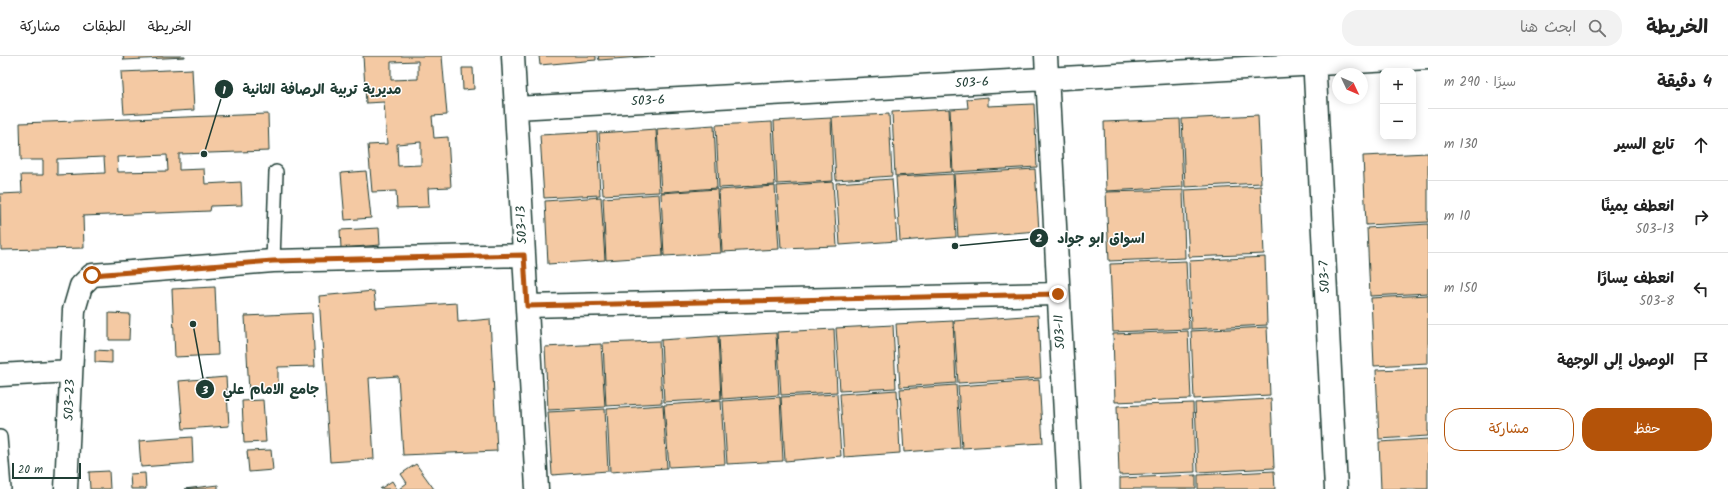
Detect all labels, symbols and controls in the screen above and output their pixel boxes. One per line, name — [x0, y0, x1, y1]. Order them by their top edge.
search box — [1342, 10, 1622, 46]
text: الخريطة — [1646, 13, 1708, 43]
text: مشاركة — [20, 16, 60, 38]
text: الطبقات — [82, 16, 126, 38]
text: الخريطة — [148, 16, 191, 38]
text: ابحث هنا — [1520, 16, 1576, 40]
icon: search — [1586, 17, 1608, 39]
north arrow — [1332, 68, 1368, 104]
map controls — [1380, 68, 1416, 140]
button: + — [1380, 68, 1416, 104]
text: 4 دقيقة — [1657, 69, 1712, 96]
street label: 503-6 — [954, 72, 990, 94]
text: سيرًا · 290 m — [1444, 72, 1516, 93]
callout: مديرية تربية الرصافة الثانية — [214, 76, 409, 102]
text: مديرية تربية الرصافة الثانية — [243, 79, 401, 101]
text: 1 — [222, 81, 226, 100]
street label: 503-6 — [630, 90, 666, 112]
button: − — [1380, 104, 1416, 140]
text: تابع السير — [1615, 133, 1674, 157]
text: 130 m — [1444, 134, 1478, 155]
icon: ahead — [1690, 134, 1712, 156]
text: انعطف يمينًا — [1601, 195, 1674, 219]
street label: 503-13 — [511, 205, 533, 245]
text: 10 m — [1444, 206, 1470, 227]
icon: right — [1690, 206, 1712, 228]
text: 503-13 — [1636, 219, 1674, 240]
callout: اسواق ابو جواد — [1029, 225, 1153, 251]
text: اسواق ابو جواد — [1057, 228, 1145, 250]
text: 2 — [1036, 229, 1043, 248]
street label: 503-7 — [1314, 259, 1336, 294]
route start — [83, 266, 101, 284]
text: انعطف يسارًا — [1597, 267, 1674, 291]
text: 150 m — [1444, 278, 1477, 299]
icon: left — [1690, 278, 1712, 300]
route end — [1049, 285, 1067, 303]
text: 503-8 — [1639, 291, 1674, 312]
street label: 503-11 — [1049, 314, 1071, 350]
text: الوصول إلى الوجهة — [1557, 349, 1674, 373]
icon: arrive — [1690, 350, 1712, 372]
callout: جامع الامام علي — [195, 376, 327, 402]
street label: 503-23 — [59, 379, 81, 421]
text: جامع الامام علي — [223, 379, 319, 402]
text: 3 — [201, 381, 209, 400]
button: مشاركة — [1444, 408, 1574, 451]
button: حفظ — [1582, 408, 1712, 451]
scale bar — [12, 461, 81, 480]
text: 20 m — [18, 461, 43, 479]

